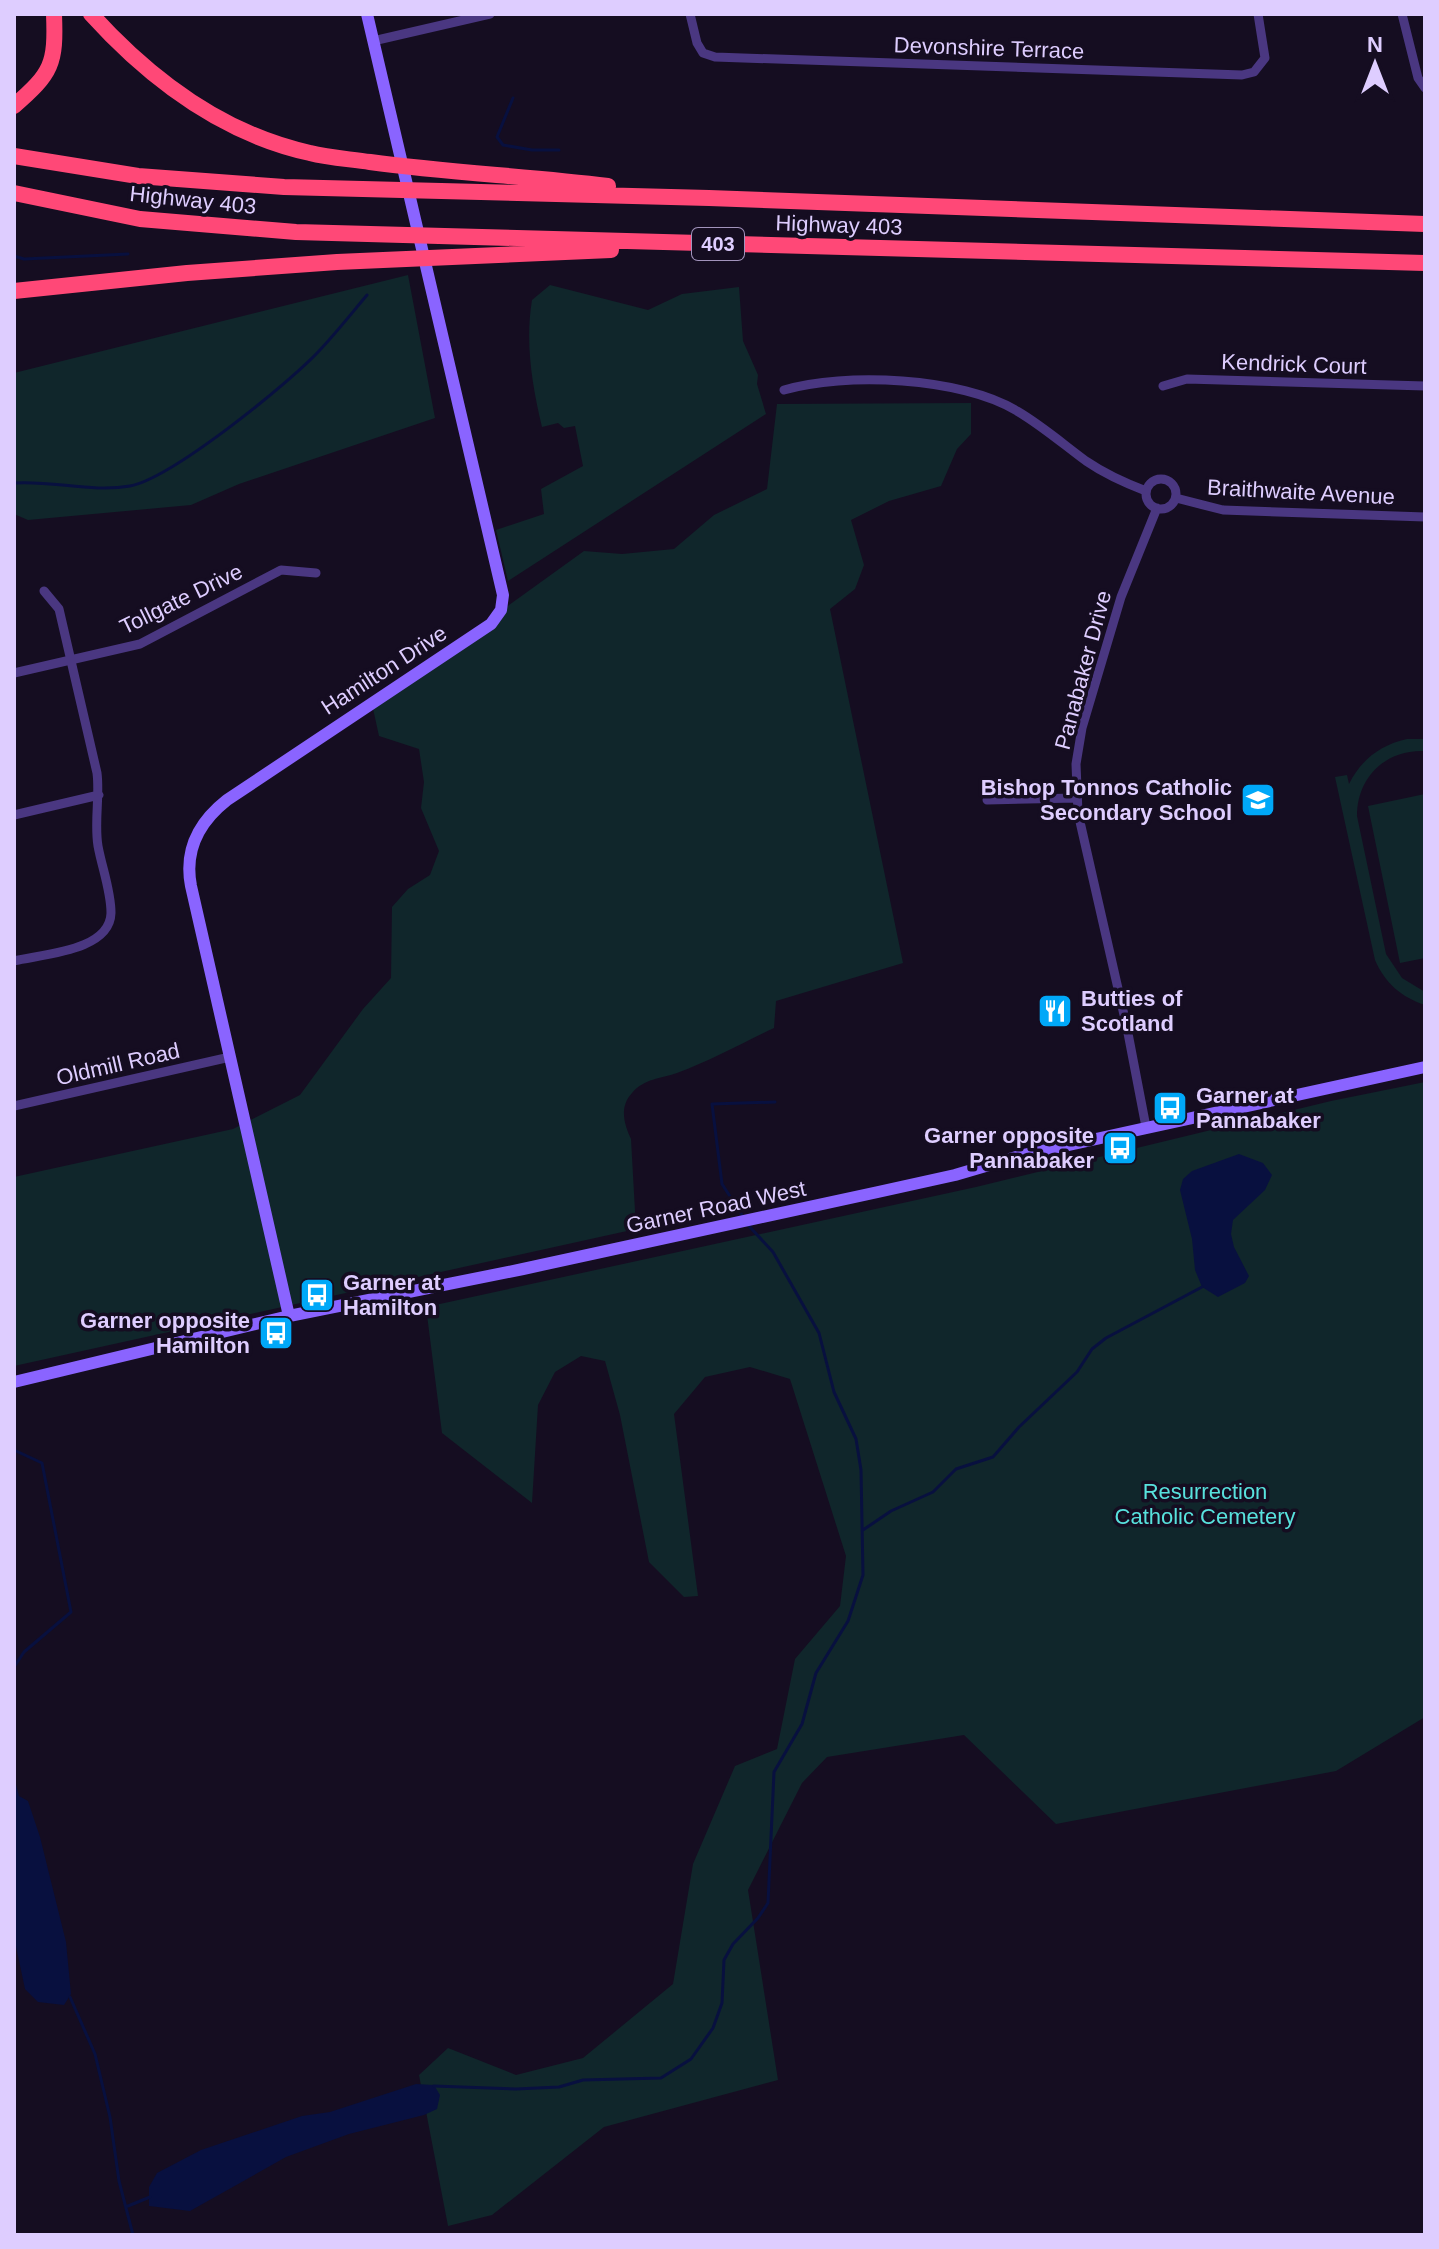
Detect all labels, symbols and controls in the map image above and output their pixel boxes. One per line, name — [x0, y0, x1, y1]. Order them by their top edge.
north arrow — [1335, 24, 1415, 104]
street label: Devonshire Terrace — [893, 32, 1085, 64]
text: N — [1367, 32, 1383, 57]
street label: Highway 403 — [128, 181, 258, 219]
street label: Highway 403 — [775, 210, 903, 240]
road number: 403 — [692, 228, 744, 260]
street label: Kendrick Court — [1221, 349, 1367, 379]
street label: Braithwaite Avenue — [1206, 475, 1396, 509]
street label: Tollgate Drive — [116, 559, 246, 639]
street label: Panabaker Drive — [1050, 588, 1116, 752]
street label: Hamilton Drive — [317, 620, 451, 720]
place label: Bishop Tonnos Catholic Secondary School — [981, 775, 1232, 825]
school or university icon: Bishop Tonnos Catholic Secondary School — [1239, 781, 1277, 819]
place label: Butties of Scotland — [1081, 986, 1183, 1036]
restaurant icon: Butties of Scotland — [1036, 992, 1074, 1030]
street label: Oldmill Road — [54, 1038, 182, 1090]
place label: Garner at Pannabaker — [1196, 1083, 1321, 1133]
bus stop icon: Garner at Pannabaker — [1151, 1089, 1189, 1127]
place label: Garner opposite Pannabaker — [924, 1123, 1094, 1173]
bus stop icon: Garner opposite Pannabaker — [1101, 1129, 1139, 1167]
street label: Garner Road West — [624, 1176, 808, 1238]
place label: Garner at Hamilton — [343, 1270, 441, 1320]
bus stop icon: Garner at Hamilton — [298, 1276, 336, 1314]
place label: Garner opposite Hamilton — [80, 1308, 250, 1358]
bus stop icon: Garner opposite Hamilton — [257, 1314, 295, 1352]
park label: Resurrection Catholic Cemetery — [1115, 1479, 1295, 1529]

